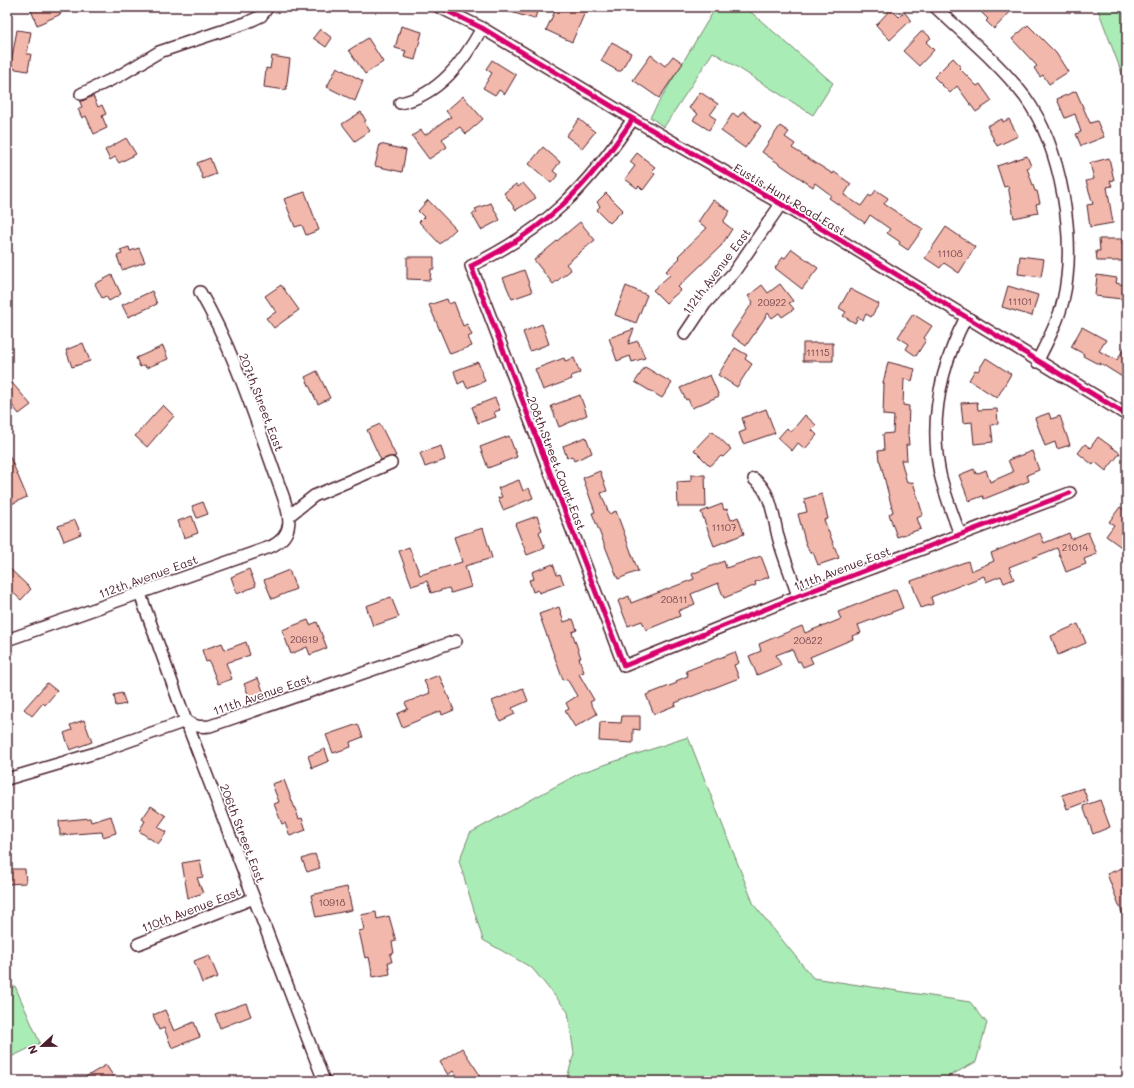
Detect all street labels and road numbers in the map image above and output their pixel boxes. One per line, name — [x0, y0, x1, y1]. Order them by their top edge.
street label: Eustis Hunt Road East — [731, 159, 849, 239]
street label: 112th Avenue East — [678, 225, 754, 317]
street label: 207th Street East — [236, 351, 288, 453]
street label: 208th Street Court East — [524, 394, 590, 532]
street label: 111th Avenue East — [791, 542, 893, 594]
street label: 112th Avenue East — [96, 551, 200, 601]
street label: 111th Avenue East — [211, 670, 313, 718]
street label: 206th Street East — [217, 781, 269, 885]
street label: 110th Avenue East — [139, 883, 243, 935]

